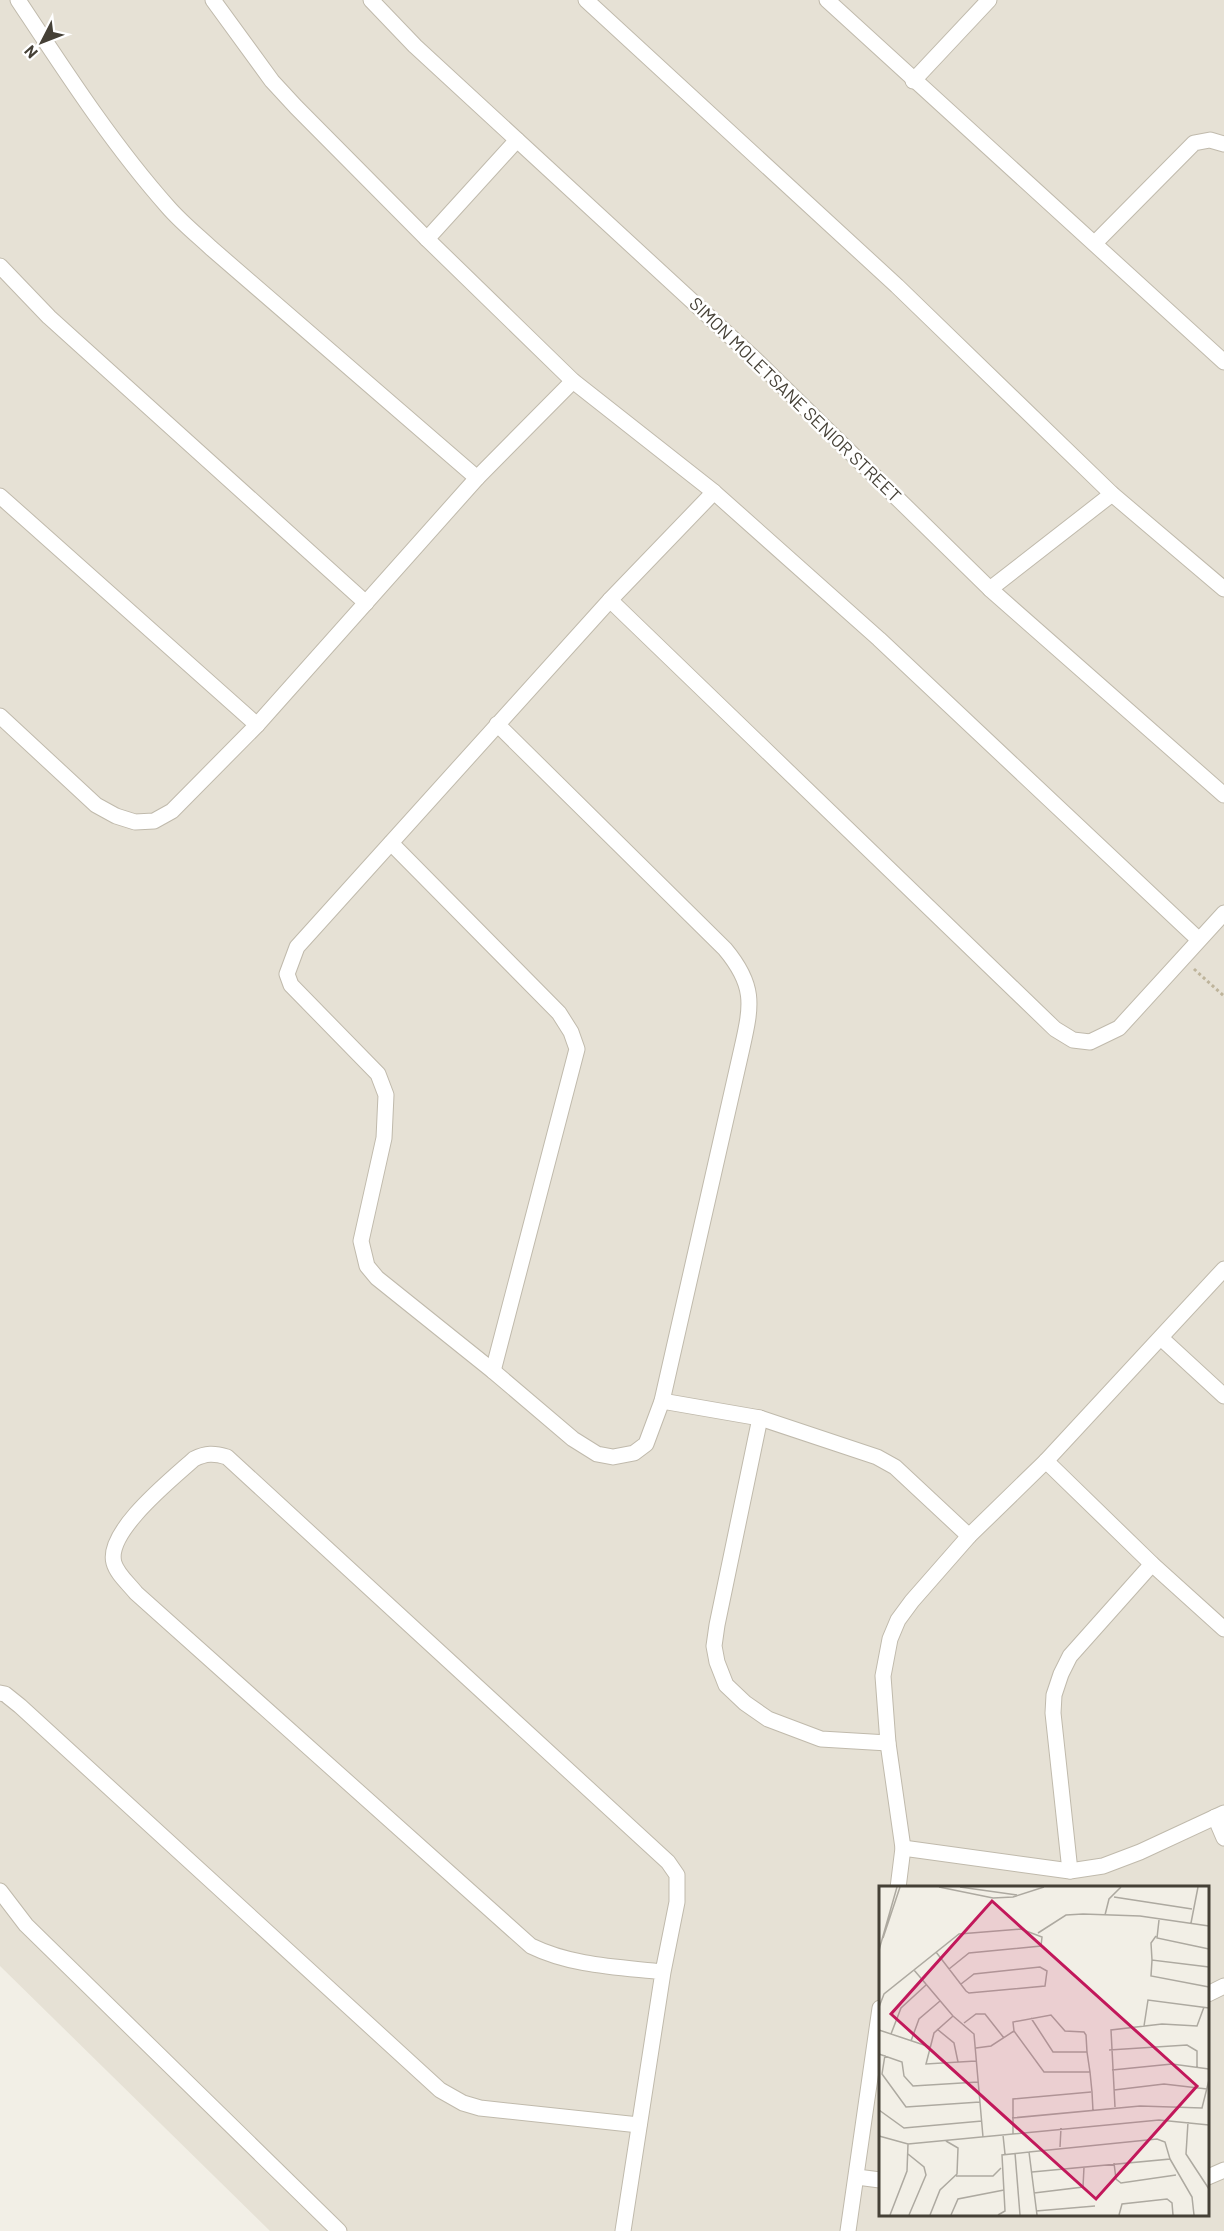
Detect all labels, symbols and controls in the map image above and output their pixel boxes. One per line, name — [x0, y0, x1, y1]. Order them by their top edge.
north arrow — [12, 12, 72, 72]
text: N — [20, 42, 41, 63]
street label: SIMON MOLETSANE SENIOR STREET — [685, 292, 906, 506]
inset map — [879, 1886, 1209, 2216]

